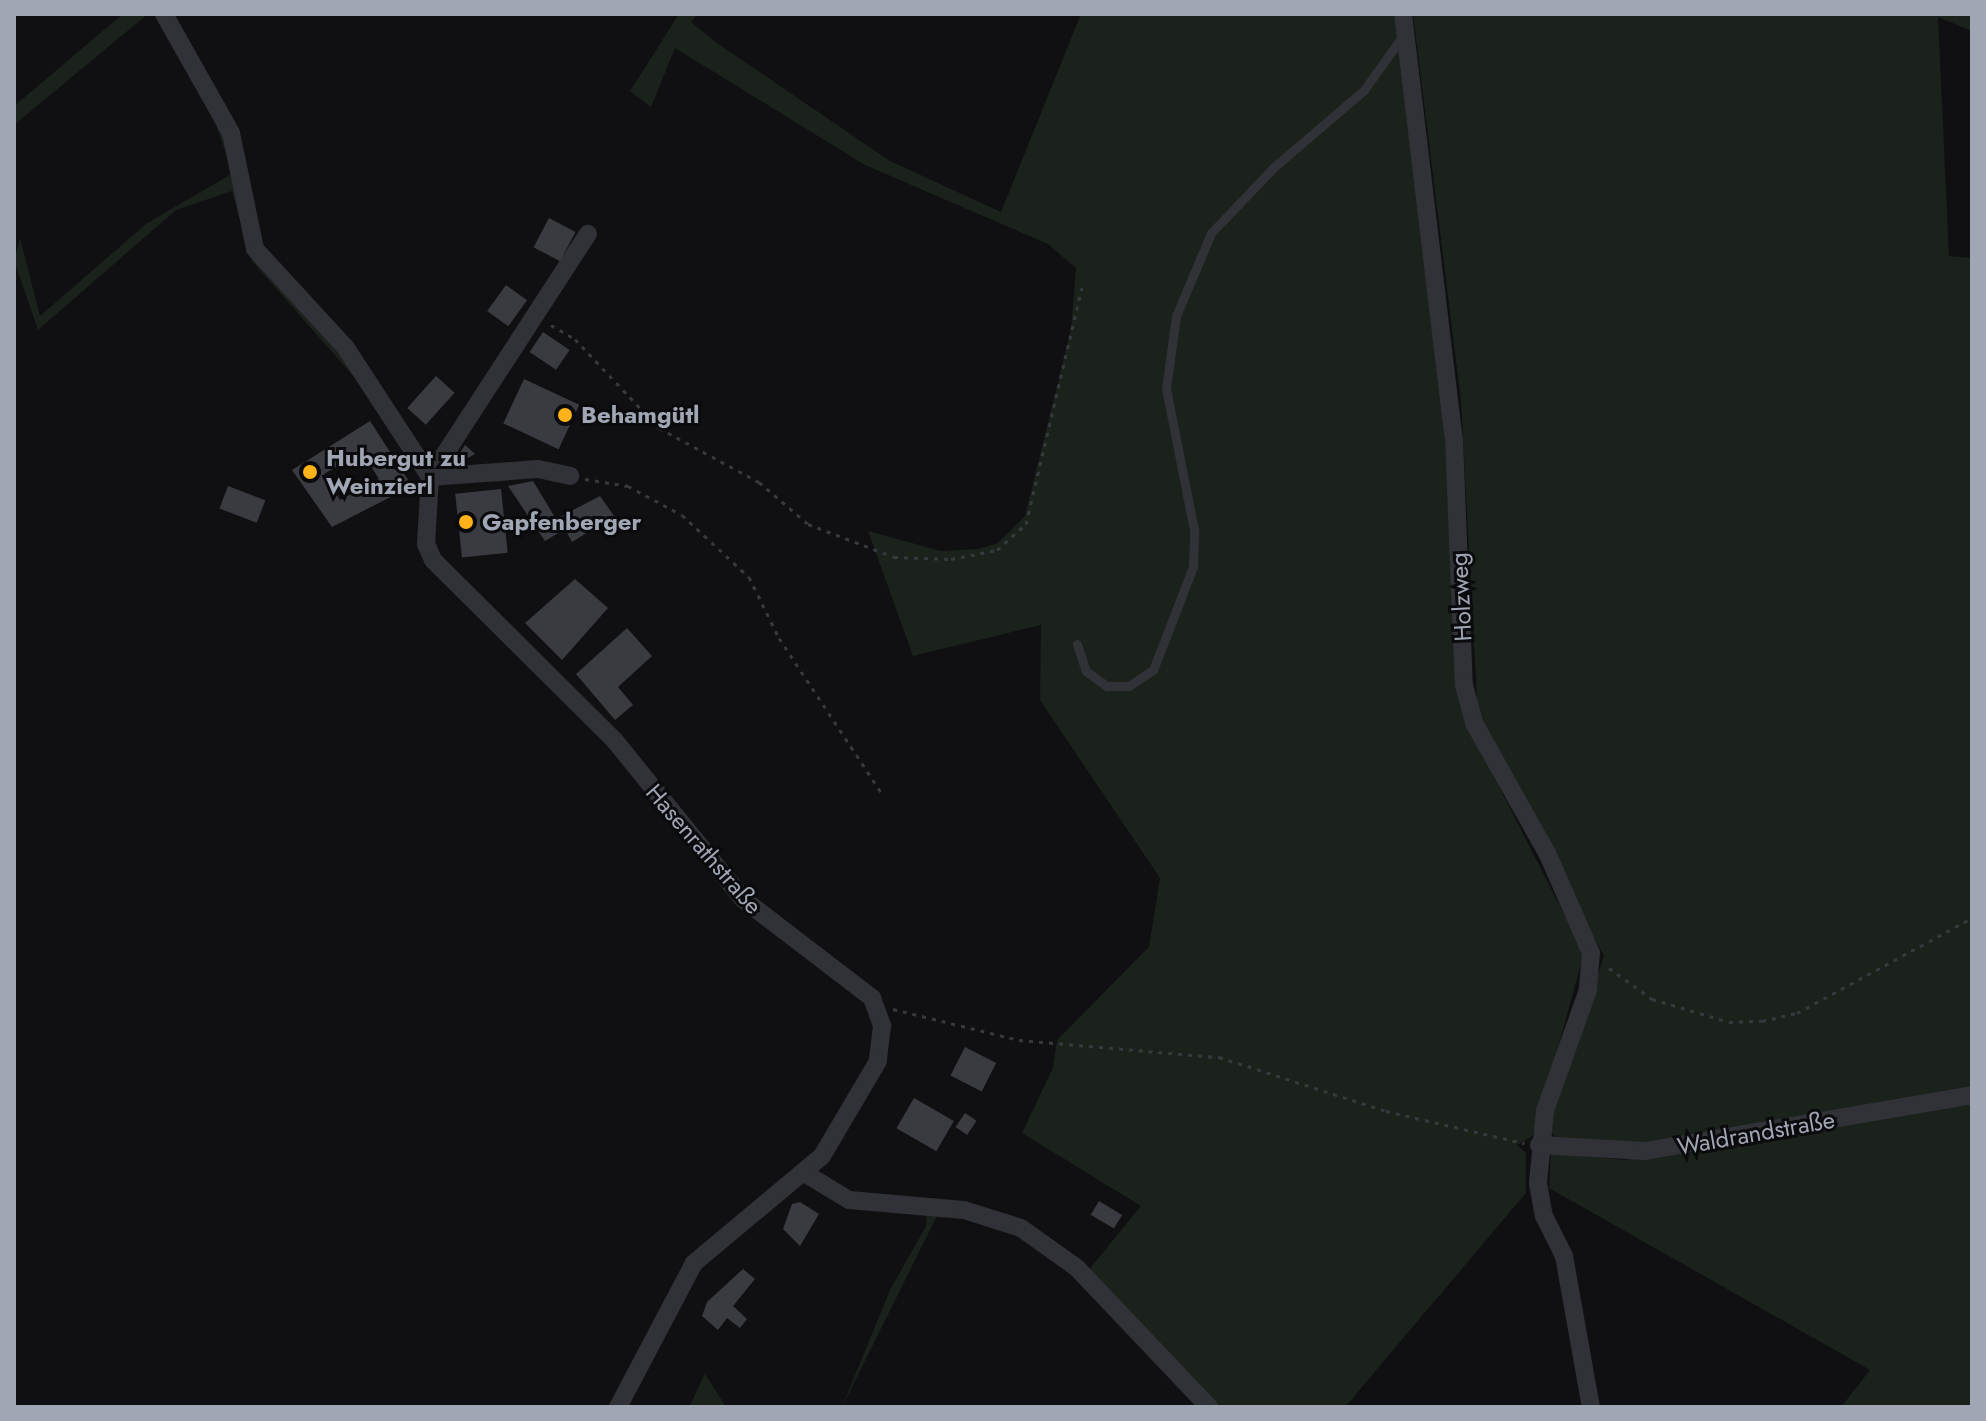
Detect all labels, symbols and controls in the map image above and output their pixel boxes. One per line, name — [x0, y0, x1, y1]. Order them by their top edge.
place label: Behamgütl — [581, 401, 700, 429]
marker: Behamgütl — [556, 406, 574, 424]
place label: Hubergut zu Weinzierl — [326, 444, 466, 500]
marker: Hubergut zu Weinzierl — [301, 463, 319, 481]
place label: Gapfenberger — [482, 508, 641, 536]
marker: Gapfenberger — [457, 513, 475, 531]
street label: Holzweg — [1444, 552, 1478, 642]
street label: Hasenrathstraße — [640, 778, 768, 920]
street label: Waldrandstraße — [1675, 1105, 1837, 1161]

